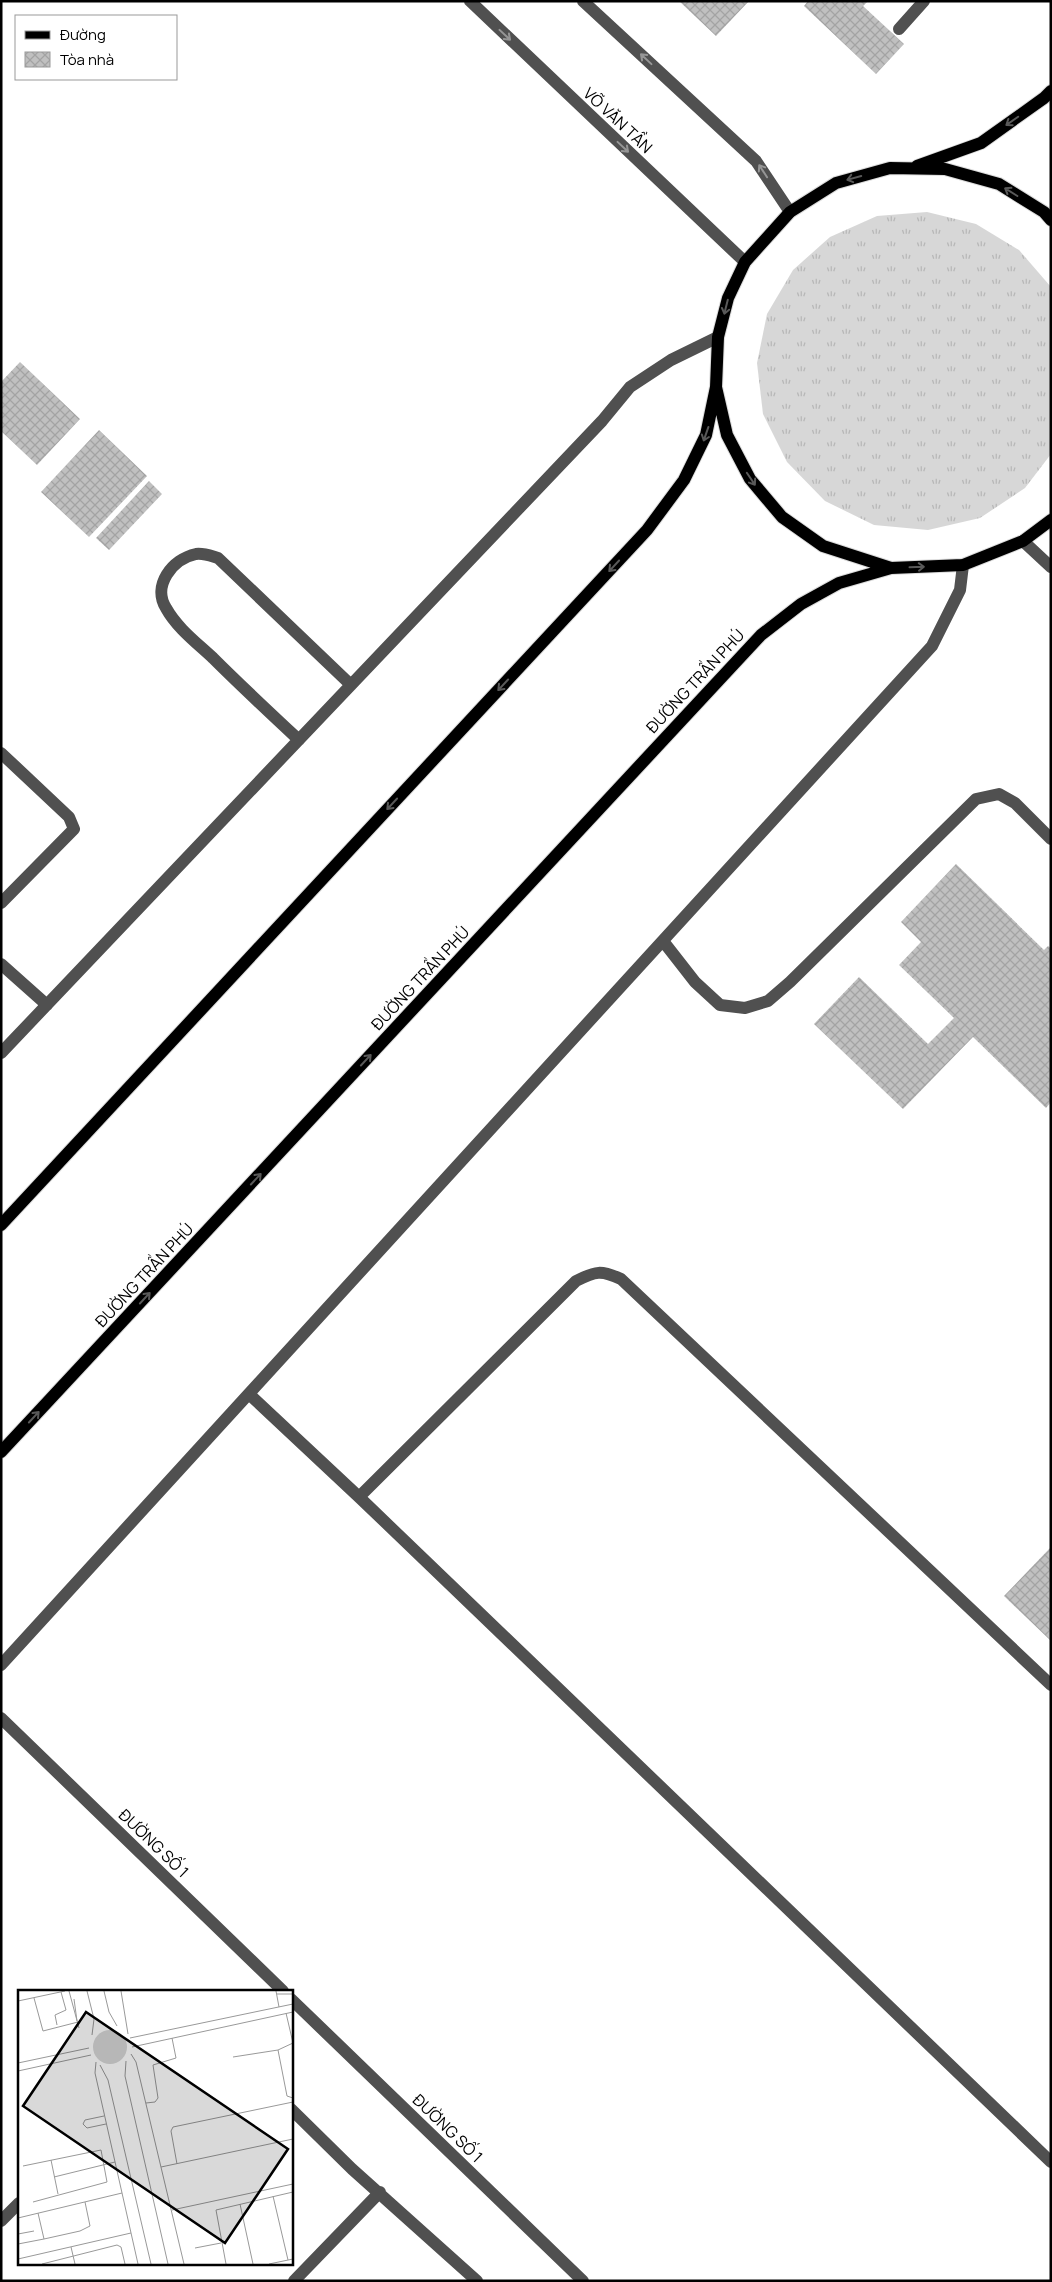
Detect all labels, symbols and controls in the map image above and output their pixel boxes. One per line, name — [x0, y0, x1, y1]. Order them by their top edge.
legend — [15, 15, 178, 80]
text: Đường — [60, 24, 106, 45]
one-way arrow — [499, 29, 511, 41]
text: Tòa nhà — [60, 49, 114, 70]
one-way arrow — [639, 53, 652, 65]
street label: VÕ VĂN TẦN — [579, 81, 658, 158]
one-way arrow — [1005, 116, 1019, 126]
one-way arrow — [616, 141, 629, 153]
one-way arrow — [758, 165, 768, 179]
one-way arrow — [847, 174, 863, 184]
one-way arrow — [1004, 187, 1018, 197]
one-way arrow — [720, 298, 730, 314]
one-way arrow — [700, 426, 710, 442]
one-way arrow — [745, 472, 756, 486]
one-way arrow — [608, 560, 620, 573]
one-way arrow — [909, 563, 925, 572]
street label: ĐƯỜNG TRẦN PHÚ — [640, 624, 749, 738]
one-way arrow — [497, 679, 509, 692]
one-way arrow — [387, 798, 398, 811]
street label: ĐƯỜNG TRẦN PHÚ — [365, 921, 474, 1035]
one-way arrow — [360, 1053, 372, 1066]
one-way arrow — [250, 1172, 262, 1185]
street label: ĐƯỜNG TRẦN PHÚ — [89, 1218, 198, 1332]
one-way arrow — [139, 1291, 151, 1304]
one-way arrow — [28, 1410, 40, 1423]
street label: ĐƯỜNG SỐ 1 — [114, 1803, 195, 1882]
inset map — [18, 1990, 292, 2264]
street label: ĐƯỜNG SỐ 1 — [408, 2088, 489, 2167]

